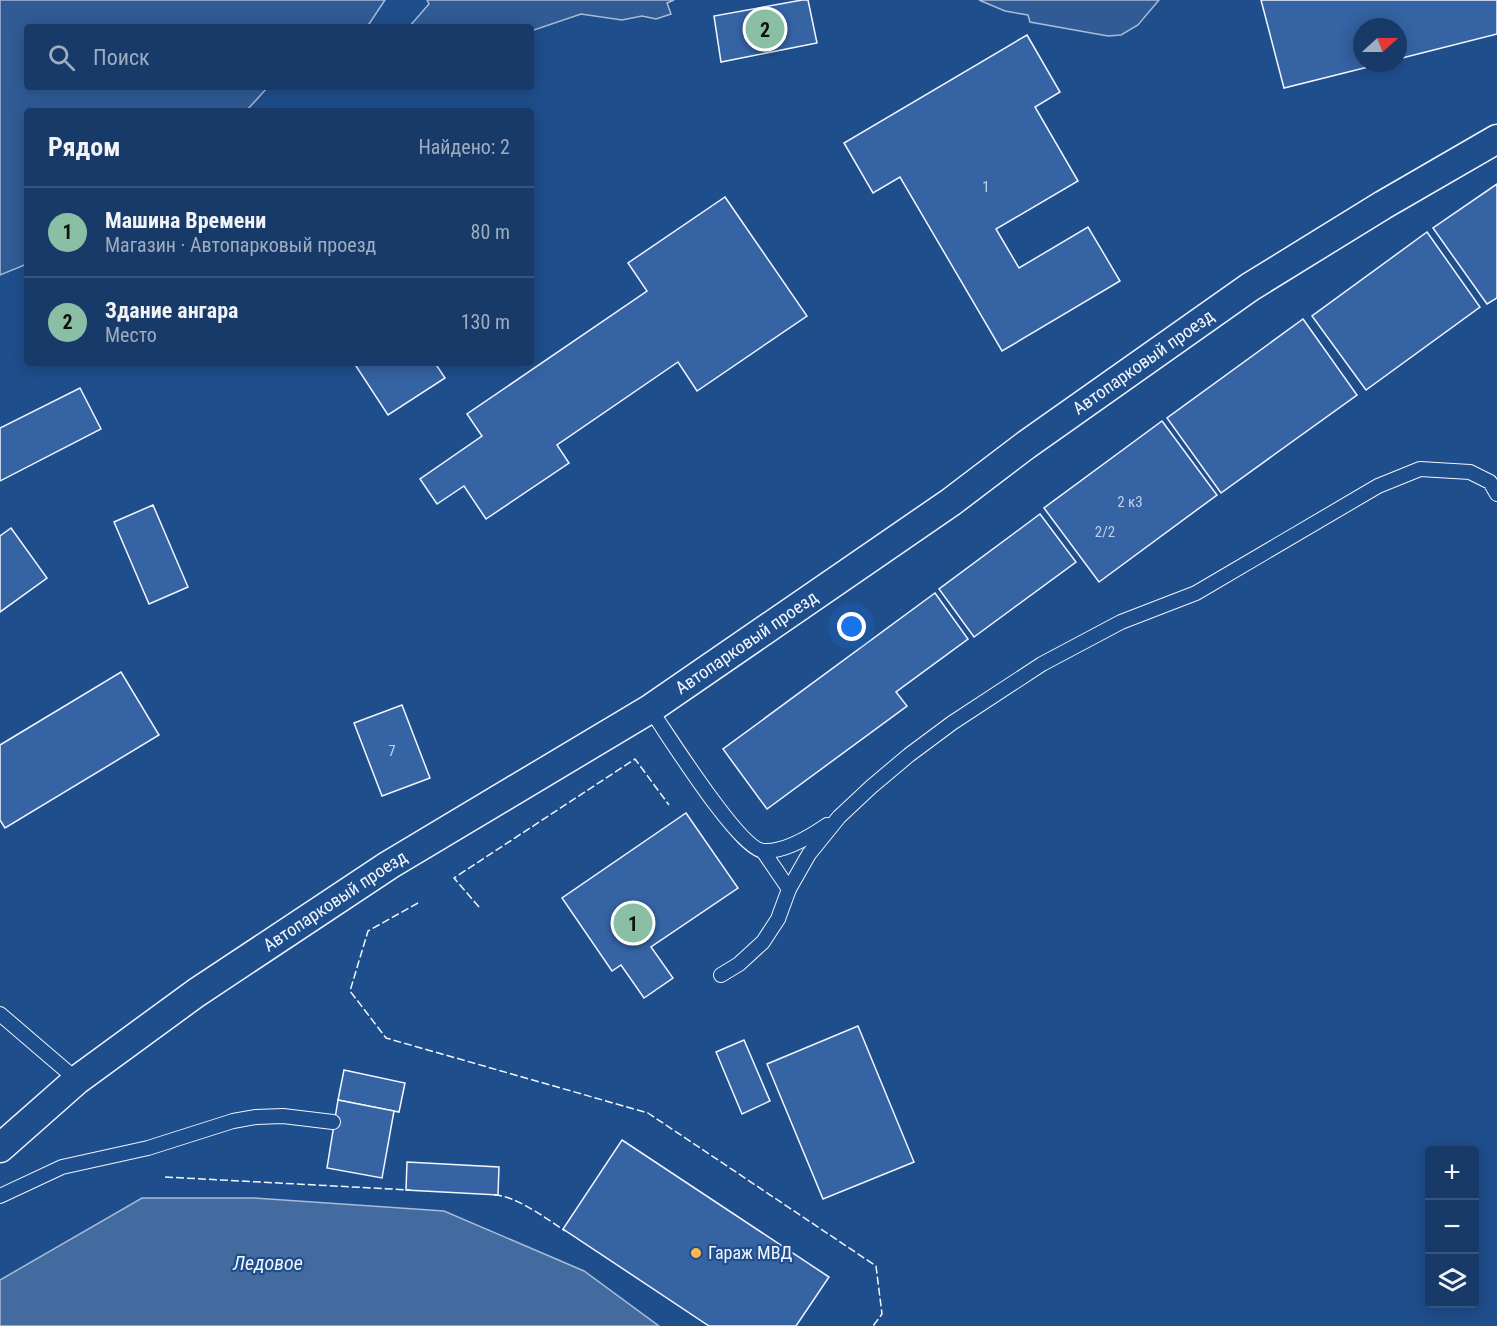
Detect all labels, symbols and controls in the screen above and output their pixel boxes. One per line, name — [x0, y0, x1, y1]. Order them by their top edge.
pin: 2 — [746, 6, 784, 51]
north arrow — [1353, 18, 1407, 72]
search box — [24, 24, 534, 90]
icon: search — [45, 41, 78, 74]
text: Поиск — [93, 45, 150, 70]
text: Рядом — [48, 132, 120, 162]
text: Найдено: 2 — [418, 135, 510, 159]
house number: 1 — [982, 178, 990, 196]
text: Машина Времени — [105, 208, 266, 233]
text: 1 — [62, 220, 73, 244]
text: 80 m — [471, 220, 510, 244]
text: Магазин · Автопарковый проезд — [105, 233, 376, 257]
text: Здание ангара — [105, 298, 238, 323]
street label: Автопарковый проезд — [1069, 305, 1218, 419]
text: 2 — [62, 310, 73, 334]
text: 130 m — [461, 310, 510, 334]
text: Место — [105, 323, 157, 347]
house number: 2 к3 — [1117, 493, 1143, 511]
house number: 2/2 — [1095, 523, 1115, 541]
street label: Автопарковый проезд — [671, 586, 822, 698]
your location — [837, 612, 866, 641]
house number: 7 — [388, 742, 396, 760]
street label: Автопарковый проезд — [259, 846, 411, 955]
pin: 1 — [614, 900, 652, 946]
map controls — [1425, 1146, 1479, 1308]
button: + — [1425, 1146, 1479, 1200]
button: − — [1425, 1200, 1479, 1254]
place label: Гараж МВД — [708, 1242, 793, 1263]
marker: Гараж МВД — [689, 1246, 703, 1260]
water label: Ледовое — [232, 1251, 303, 1275]
button: layers — [1425, 1254, 1479, 1308]

